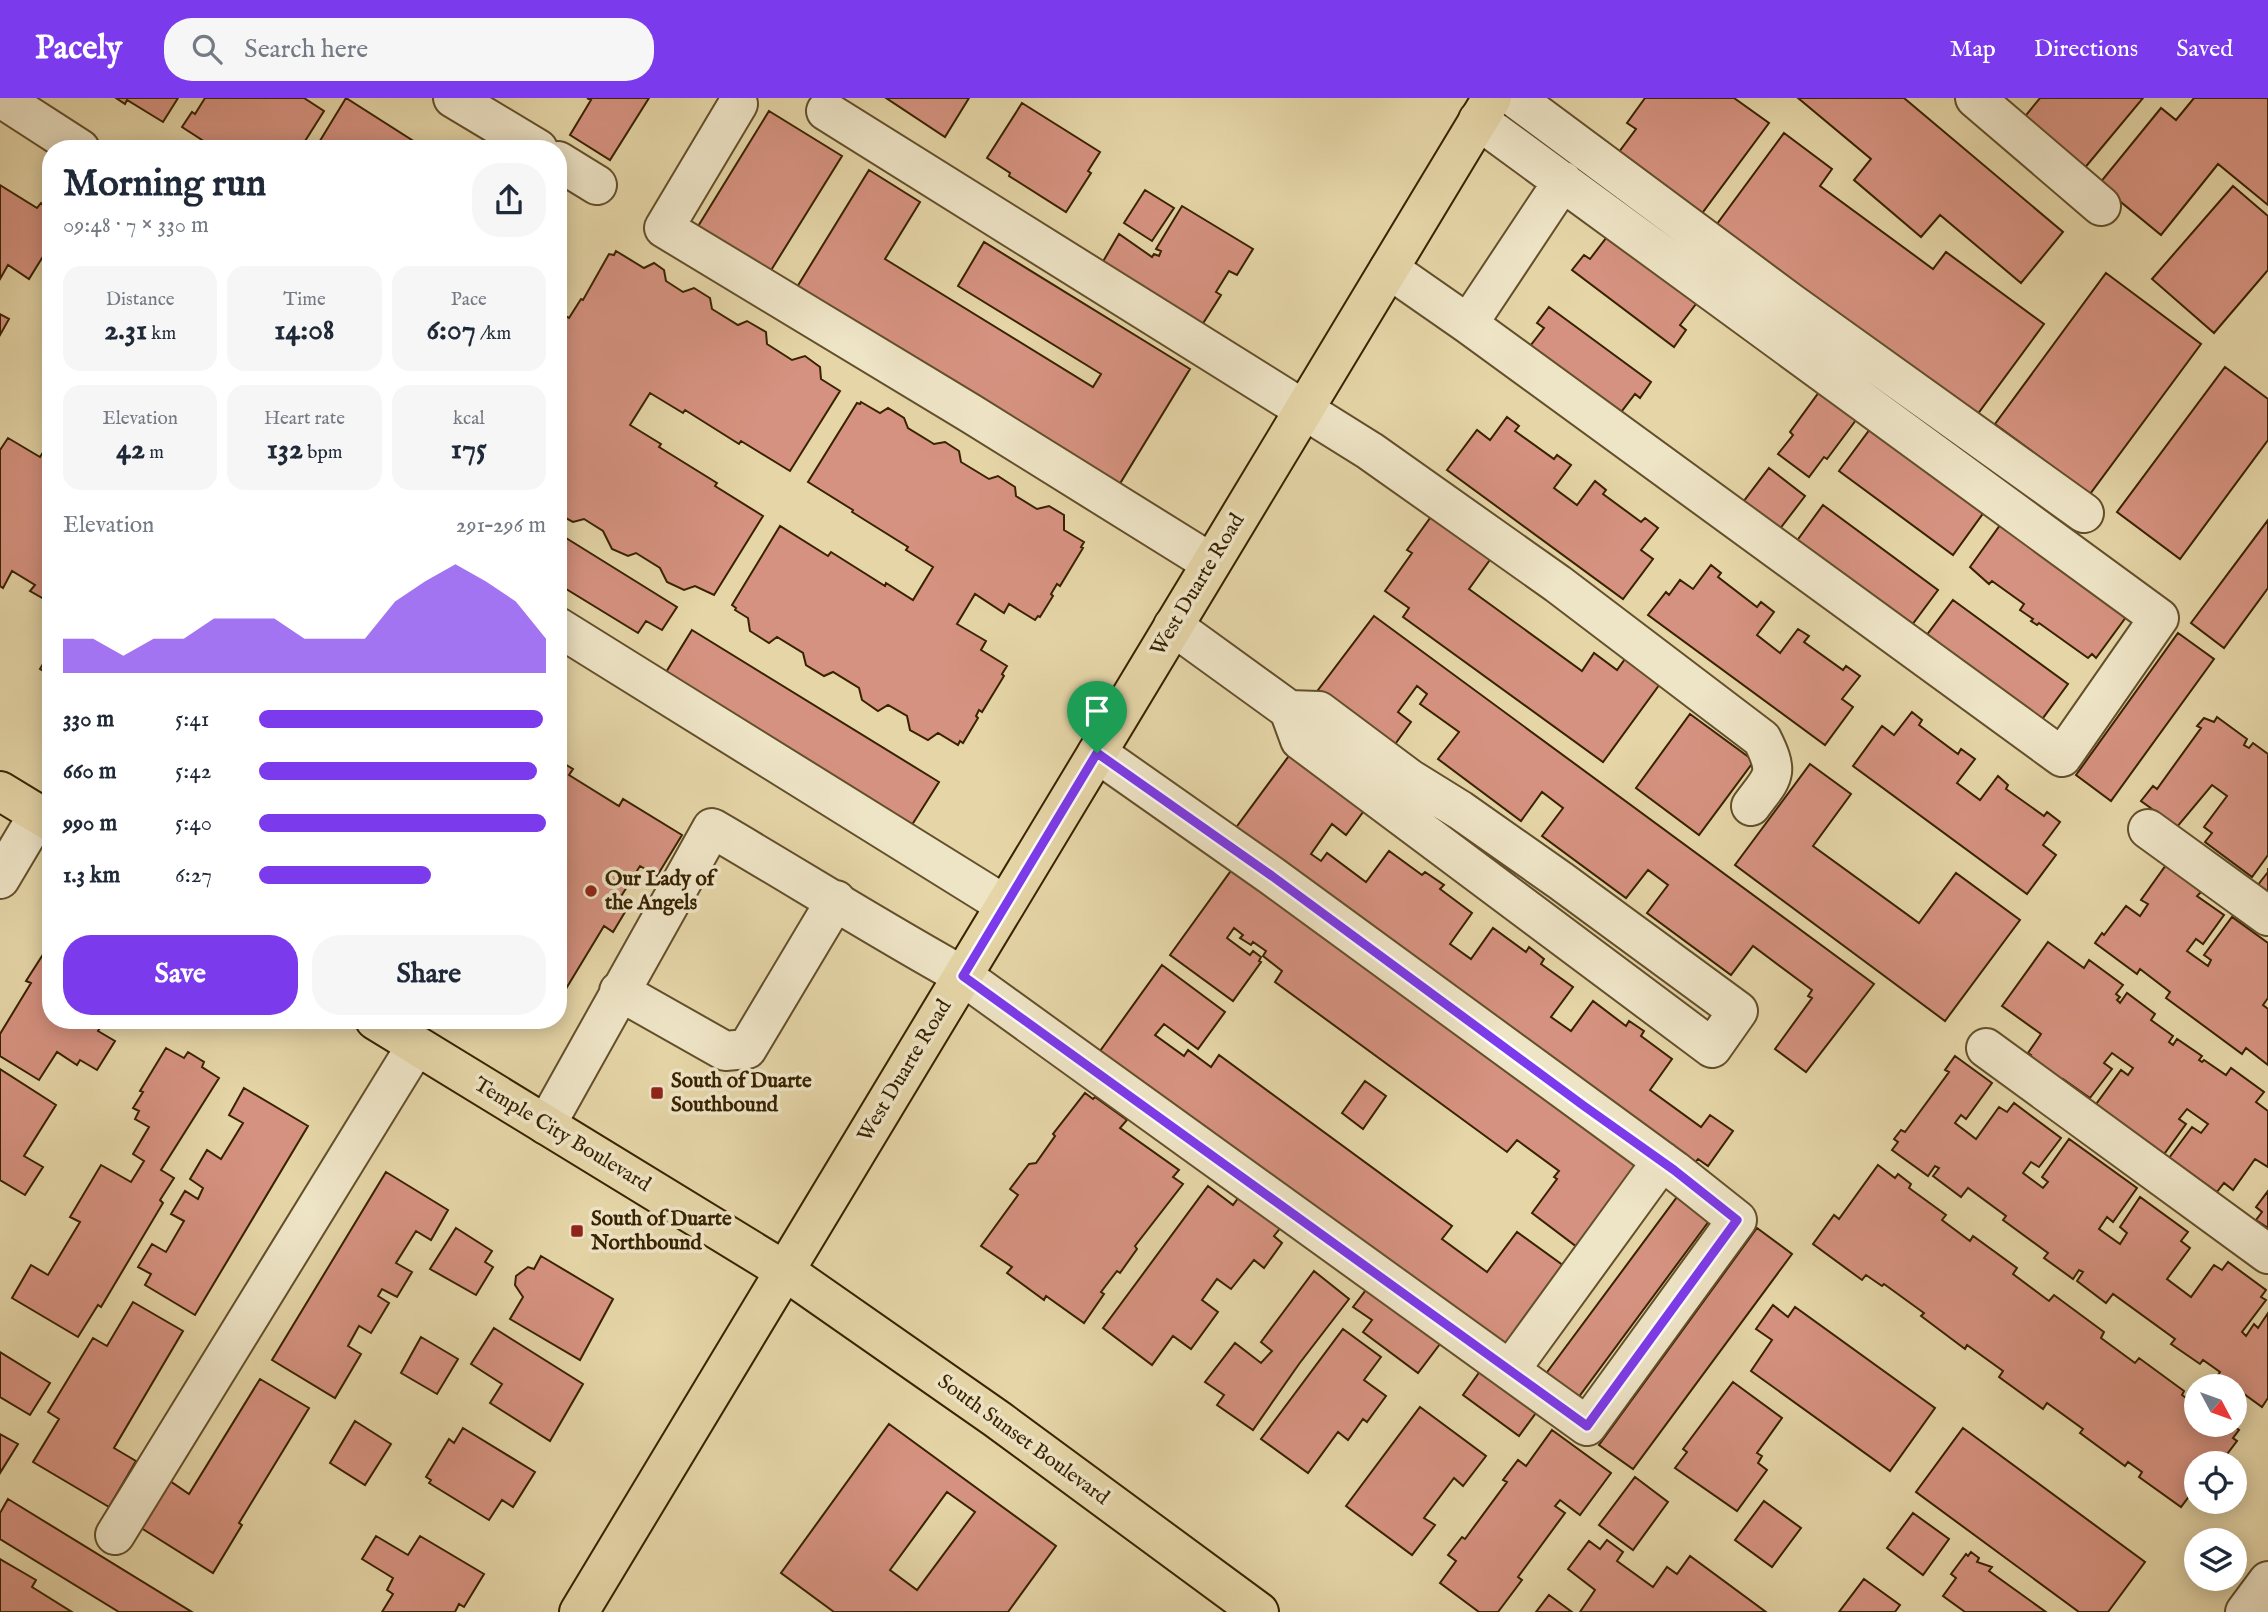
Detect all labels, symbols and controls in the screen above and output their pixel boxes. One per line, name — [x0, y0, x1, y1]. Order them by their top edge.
search box — [164, 18, 654, 81]
text: Pacely — [35, 28, 122, 70]
icon: search — [188, 30, 226, 68]
text: Search here — [244, 33, 368, 66]
text: Map — [1950, 34, 1996, 65]
text: Directions — [2034, 34, 2138, 65]
text: Saved — [2176, 34, 2233, 65]
text: Morning run — [63, 161, 266, 209]
button: share — [472, 163, 546, 237]
text: 09:48 · 7 × 330 m — [63, 211, 209, 240]
text: Distance — [106, 288, 175, 312]
text: Time — [283, 288, 326, 312]
text: Pace — [451, 288, 487, 312]
text: 2.31 — [104, 312, 147, 350]
text: 14:08 — [274, 312, 335, 350]
text: 6:07 — [426, 312, 476, 350]
text: km — [147, 322, 176, 346]
text: /km — [476, 322, 511, 346]
text: Elevation — [102, 407, 178, 431]
text: Heart rate — [264, 407, 345, 431]
text: kcal — [453, 407, 485, 431]
text: 42 — [116, 431, 145, 469]
text: 132 — [267, 431, 303, 469]
text: 175 — [451, 431, 487, 469]
text: m — [145, 441, 164, 465]
text: bpm — [303, 441, 342, 465]
street label: West Duarte Road — [1145, 508, 1251, 661]
text: Elevation — [63, 511, 154, 540]
text: 291–296 m — [456, 511, 546, 540]
pin — [1067, 681, 1127, 753]
icon: arrive — [1078, 692, 1116, 730]
text: 330 m — [63, 705, 114, 734]
text: 5:41 — [175, 705, 209, 734]
text: 660 m — [63, 757, 117, 786]
text: 5:42 — [175, 757, 211, 786]
text: 990 m — [63, 809, 117, 838]
text: 5:40 — [175, 809, 212, 838]
text: 1.3 km — [63, 861, 120, 890]
text: 6:27 — [175, 861, 212, 890]
place label: Our Lady of the Angels — [604, 866, 718, 917]
marker: Our Lady of the Angels — [583, 883, 599, 899]
button: Save — [63, 935, 298, 1015]
button: Share — [312, 935, 546, 1015]
street label: West Duarte Road — [852, 994, 958, 1147]
place label: South of Duarte Southbound — [671, 1068, 812, 1119]
street label: Temple City Boulevard — [469, 1071, 656, 1199]
marker: South of Duarte Southbound — [649, 1085, 665, 1101]
place label: South of Duarte Northbound — [590, 1206, 732, 1257]
marker: South of Duarte Northbound — [569, 1223, 585, 1239]
street label: South Sunset Boulevard — [932, 1369, 1115, 1512]
north arrow — [2184, 1374, 2247, 1437]
map controls — [2184, 1374, 2247, 1591]
button: locate — [2184, 1451, 2247, 1514]
button: layers — [2184, 1528, 2247, 1591]

